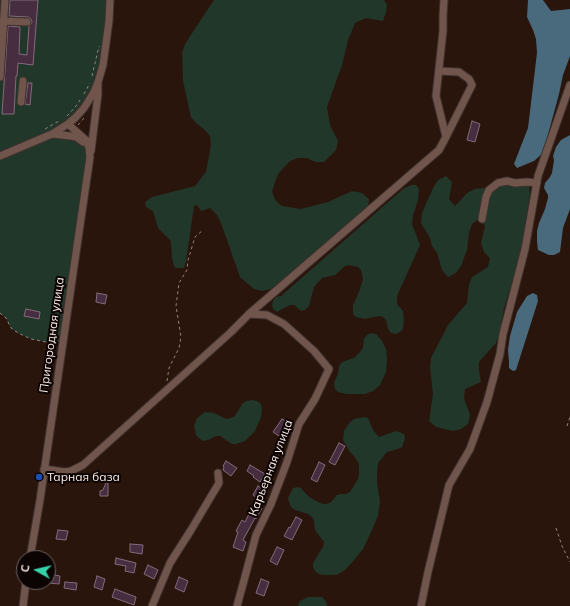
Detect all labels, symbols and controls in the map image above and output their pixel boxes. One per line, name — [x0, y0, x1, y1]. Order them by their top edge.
street label: Пригородная улица — [37, 276, 67, 394]
street label: Карьерная улица — [246, 418, 296, 518]
place label: Тарная база — [47, 470, 120, 484]
marker: Тарная база — [34, 472, 44, 482]
north arrow — [16, 550, 56, 590]
text: С — [18, 564, 33, 573]

